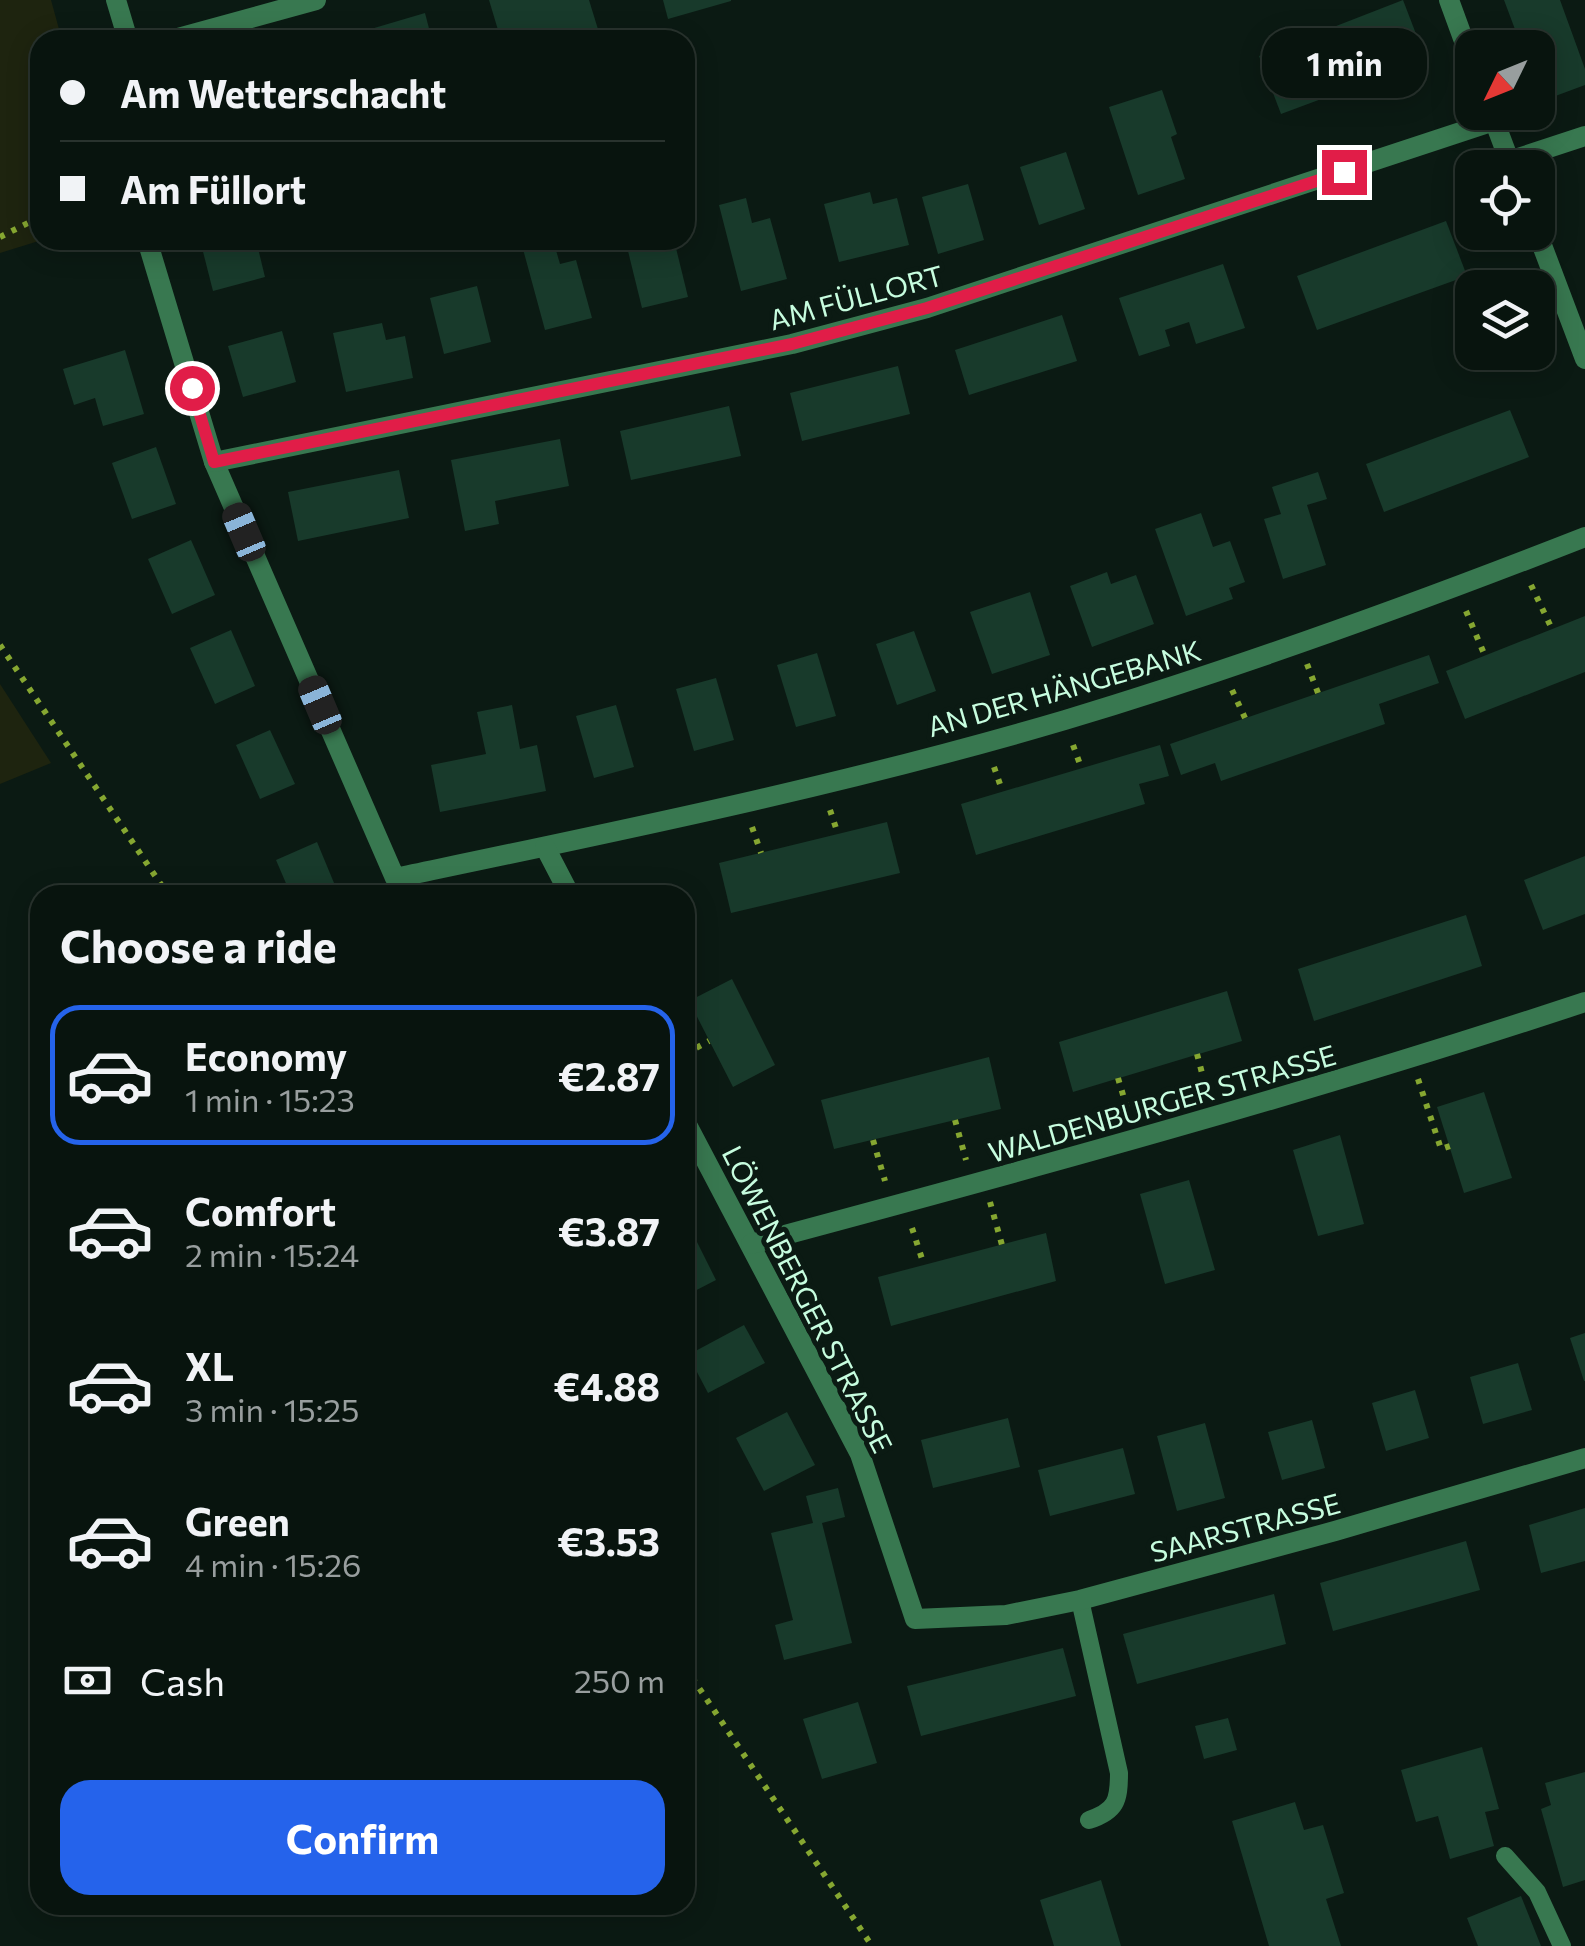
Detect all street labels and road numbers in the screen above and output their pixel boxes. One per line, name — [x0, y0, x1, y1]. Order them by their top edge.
street label: AM FÜLLORT — [765, 257, 947, 337]
street label: AN DER HÄNGEBANK — [923, 633, 1205, 743]
street label: WALDENBURGER STRASSE — [984, 1037, 1340, 1169]
street label: LÖWENBERGER STRASSE — [716, 1140, 900, 1458]
street label: SAARSTRASSE — [1146, 1485, 1344, 1569]

